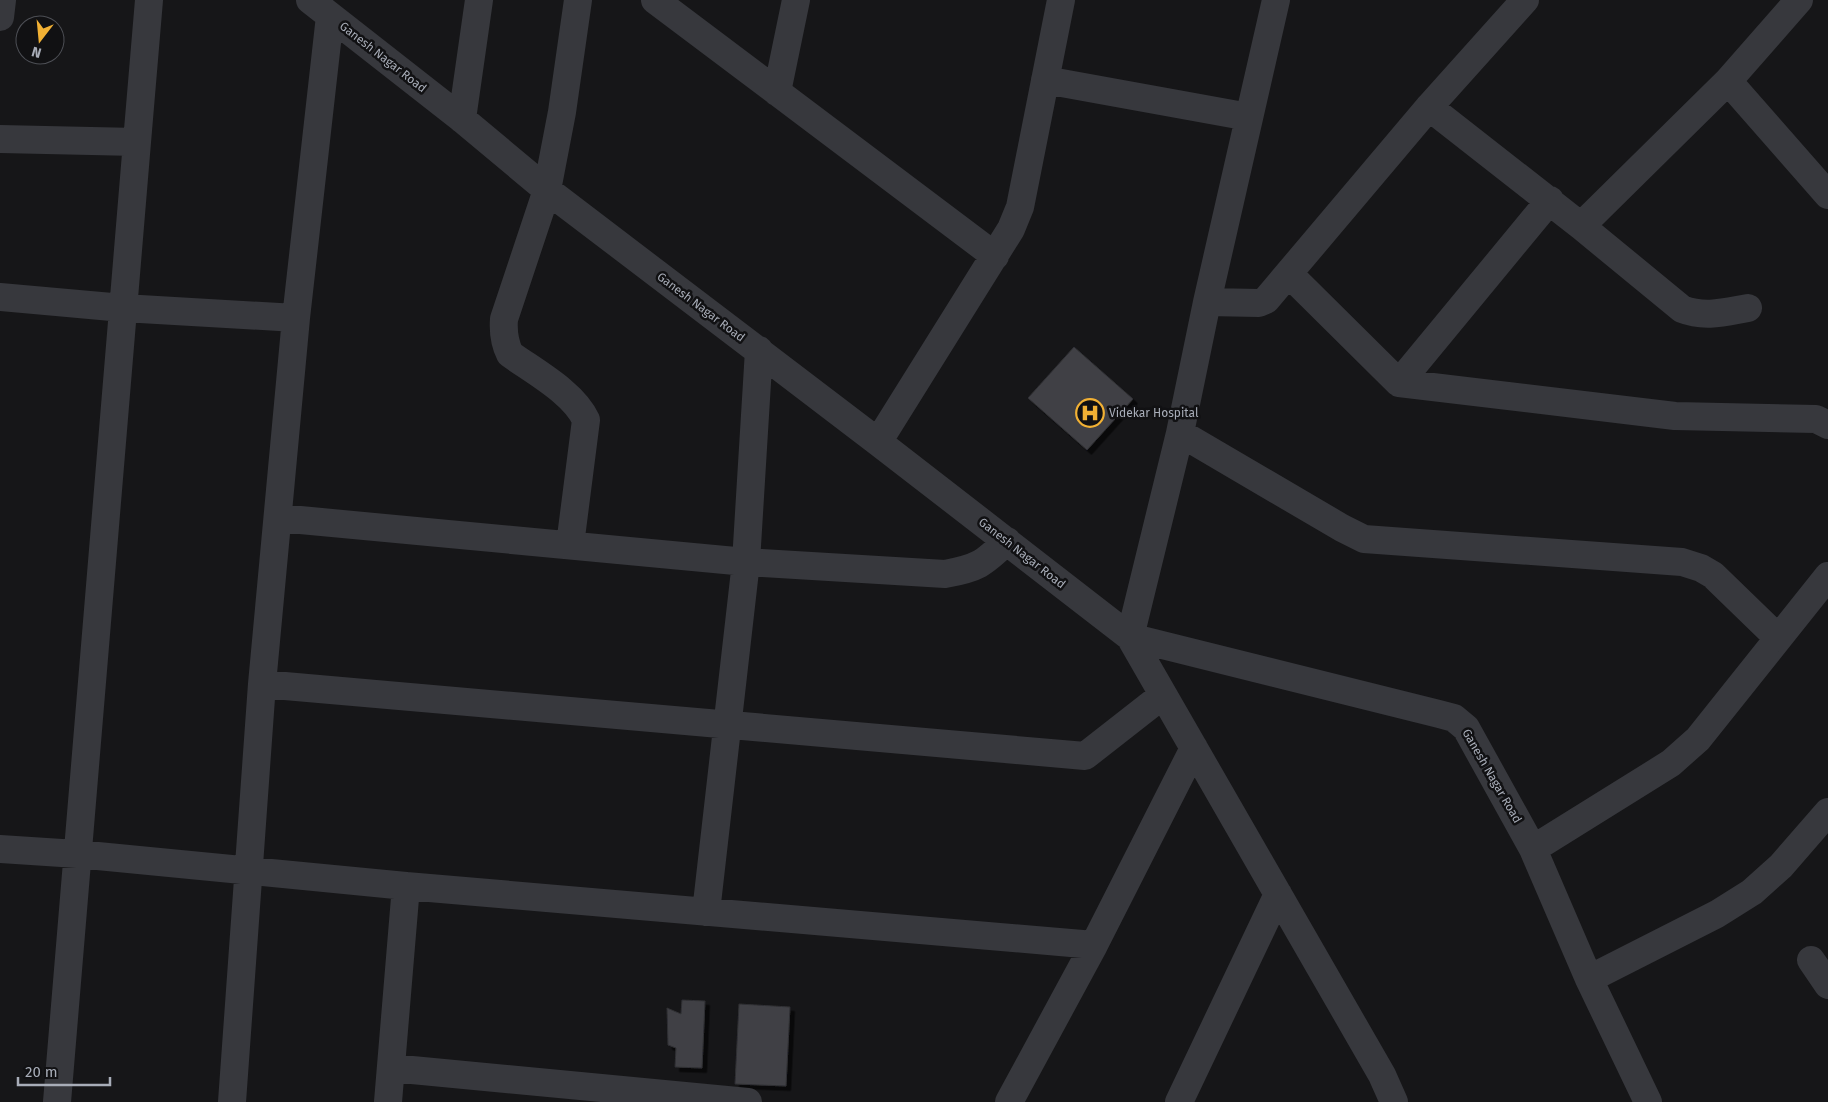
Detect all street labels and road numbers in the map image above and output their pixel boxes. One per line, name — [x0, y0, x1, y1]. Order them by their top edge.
street label: Ganesh Nagar Road — [337, 19, 429, 95]
street label: Ganesh Nagar Road — [654, 269, 748, 345]
street label: Ganesh Nagar Road — [976, 515, 1068, 591]
street label: Ganesh Nagar Road — [1459, 727, 1525, 825]

